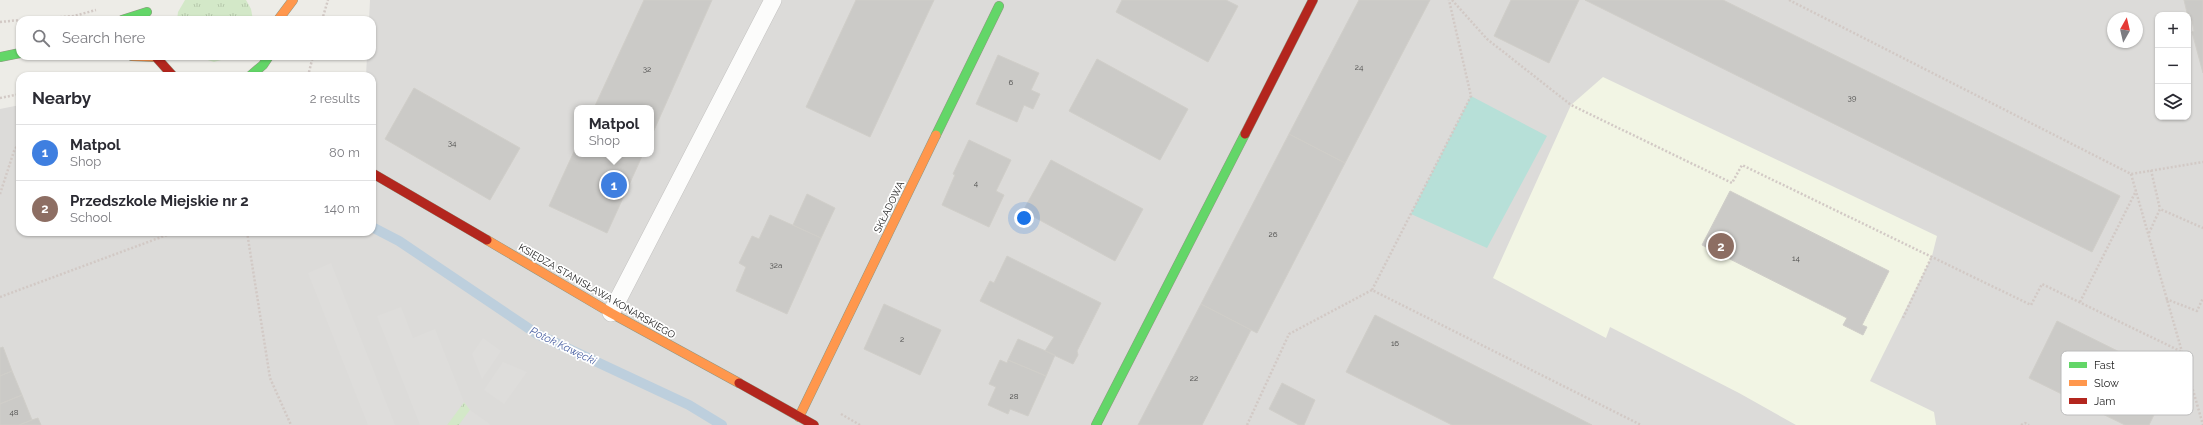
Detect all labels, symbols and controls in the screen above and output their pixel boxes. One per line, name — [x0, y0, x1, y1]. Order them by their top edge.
north arrow — [2107, 12, 2143, 48]
map controls — [2155, 12, 2191, 120]
button: + — [2155, 12, 2191, 48]
search box — [16, 16, 376, 60]
icon: search — [30, 27, 52, 49]
text: Search here — [62, 29, 145, 47]
button: − — [2155, 48, 2191, 84]
house number: 24 — [1355, 62, 1364, 72]
house number: 32 — [643, 64, 651, 74]
house number: 6 — [1009, 77, 1014, 87]
button: layers — [2155, 84, 2191, 120]
text: Nearby — [32, 88, 91, 108]
text: 2 results — [310, 91, 360, 106]
house number: 39 — [1848, 93, 1857, 103]
popup — [574, 105, 654, 157]
text: Matpol — [589, 115, 639, 133]
text: Shop — [589, 133, 620, 148]
text: Matpol — [70, 136, 121, 154]
house number: 34 — [448, 138, 457, 148]
text: 1 — [42, 145, 48, 160]
text: 80 m — [329, 145, 360, 160]
text: Shop — [70, 154, 101, 169]
pin: 1 — [601, 170, 627, 200]
house number: 4 — [974, 178, 979, 188]
street label: SKŁADOWA — [872, 179, 906, 235]
text: Przedszkole Miejskie nr 2 — [70, 192, 249, 210]
text: 2 — [41, 201, 49, 216]
text: 140 m — [324, 201, 360, 216]
your location — [1014, 208, 1034, 228]
text: School — [70, 210, 112, 225]
house number: 26 — [1269, 229, 1278, 239]
pin: 2 — [1708, 231, 1734, 261]
street label: KSIĘDZA STANISŁAWA KONARSKIEGO — [517, 241, 678, 341]
house number: 14 — [1792, 253, 1801, 263]
house number: 32a — [770, 260, 782, 270]
water label: Potok Kawęcki — [528, 324, 599, 368]
house number: 2 — [900, 334, 904, 344]
house number: 16 — [1391, 338, 1399, 348]
legend — [2061, 351, 2193, 415]
text: Fast — [2094, 359, 2115, 372]
house number: 22 — [1190, 373, 1198, 383]
text: Slow — [2094, 377, 2119, 390]
house number: 28 — [1010, 391, 1019, 401]
text: Jam — [2094, 395, 2115, 408]
house number: 48 — [9, 407, 19, 417]

